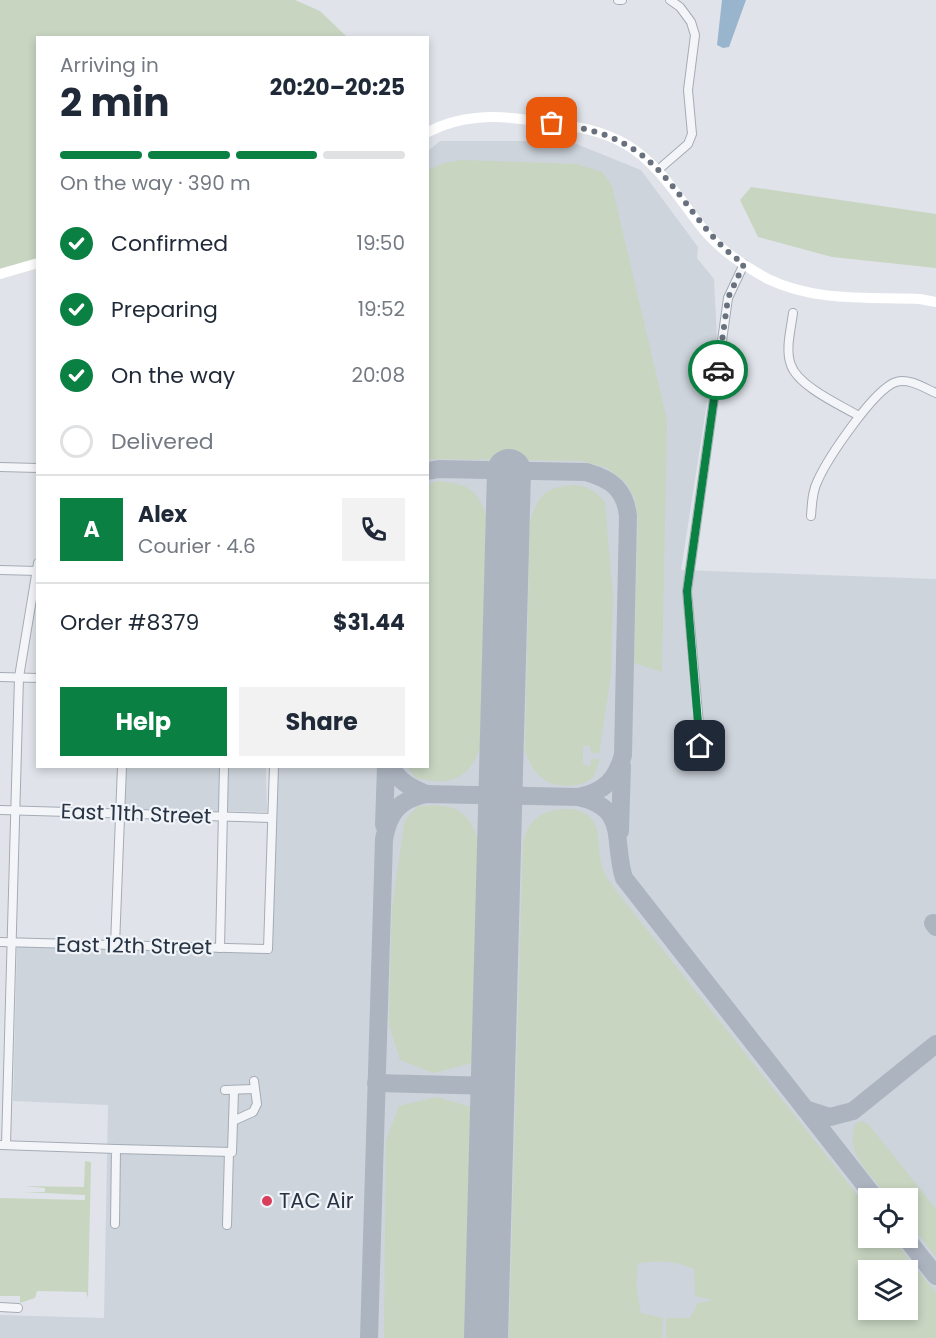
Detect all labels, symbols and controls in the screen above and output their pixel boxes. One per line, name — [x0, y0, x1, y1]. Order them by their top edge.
text: Arriving in — [60, 51, 159, 79]
text: 20:20–20:25 — [270, 72, 405, 103]
text: 2 min — [60, 75, 170, 130]
pin — [526, 97, 577, 148]
icon: bag — [535, 106, 568, 139]
text: On the way · 390 m — [60, 169, 251, 197]
icon: check — [60, 227, 93, 260]
text: Confirmed — [111, 228, 228, 259]
text: 19:50 — [357, 229, 405, 257]
icon: check — [60, 293, 93, 326]
text: Preparing — [111, 294, 218, 325]
text: 19:52 — [358, 295, 405, 323]
courier — [688, 340, 748, 400]
icon: car — [702, 354, 735, 387]
icon: check — [60, 359, 93, 392]
text: On the way — [111, 360, 235, 391]
text: 20:08 — [352, 361, 405, 389]
text: Delivered — [111, 426, 214, 457]
button: phone — [342, 498, 405, 561]
text: Alex — [138, 499, 187, 530]
text: A — [83, 514, 100, 545]
text: Courier · 4.6 — [138, 532, 256, 560]
text: Order #8379 — [60, 607, 199, 638]
text: $31.44 — [333, 607, 405, 638]
button: Help — [60, 687, 227, 756]
button: Share — [239, 687, 405, 756]
pin — [674, 720, 725, 771]
icon: home — [683, 729, 716, 762]
street label: East 11th Street — [60, 796, 212, 831]
street label: East 12th Street — [56, 930, 212, 961]
place label: TAC Air — [279, 1186, 354, 1215]
map controls — [858, 1188, 918, 1320]
button: locate — [858, 1188, 918, 1248]
marker: TAC Air — [260, 1194, 274, 1208]
button: layers — [858, 1260, 918, 1320]

